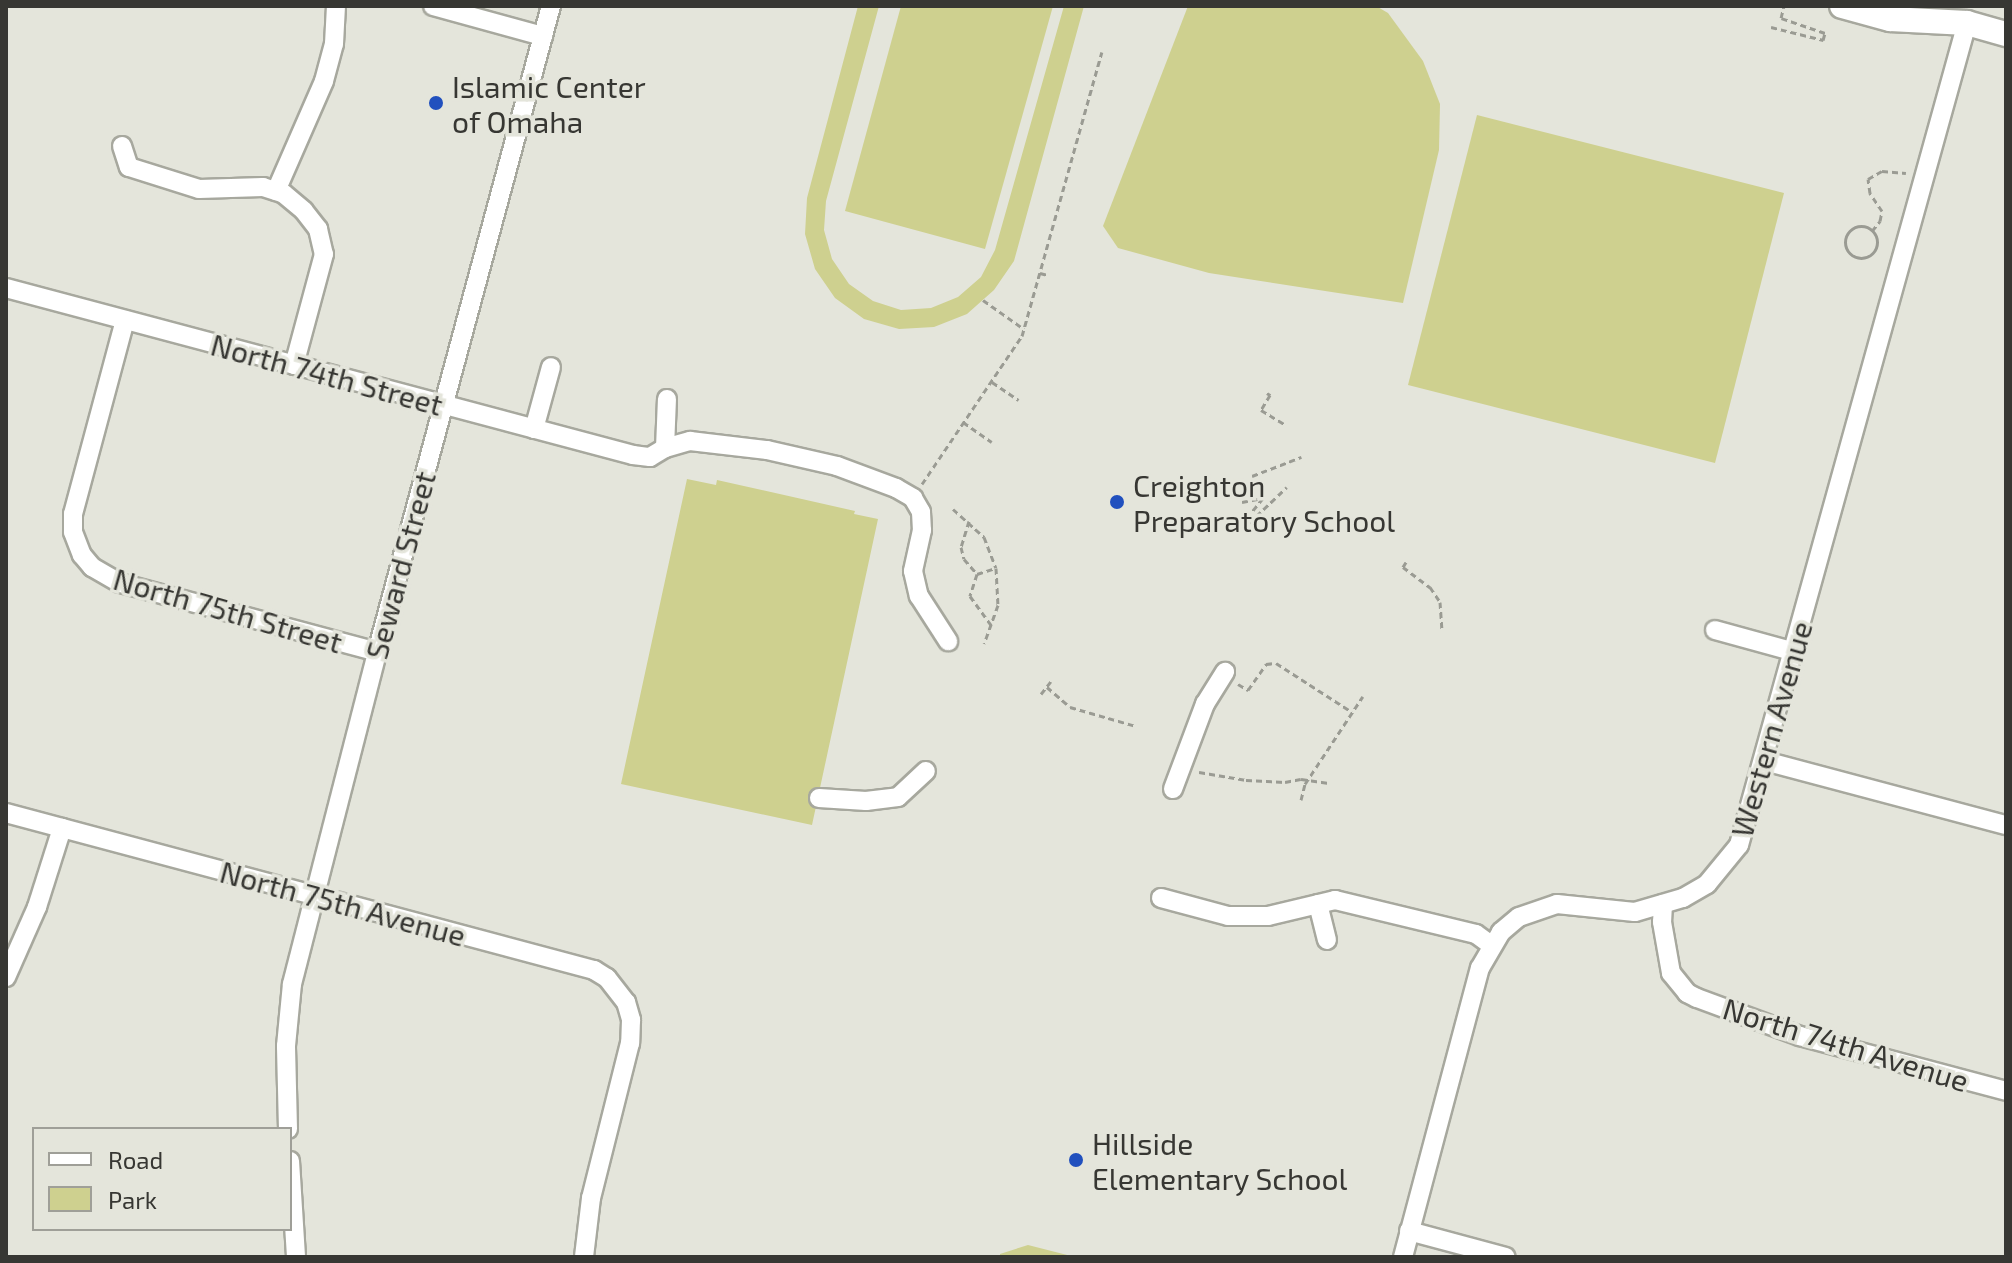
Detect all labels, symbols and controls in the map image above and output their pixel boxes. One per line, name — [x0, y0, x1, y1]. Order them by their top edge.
place label: Islamic Center of Omaha — [452, 68, 646, 138]
marker: Islamic Center of Omaha — [427, 94, 445, 112]
street label: North 74th Street — [207, 326, 447, 422]
street label: Seward Street — [358, 467, 442, 663]
place label: Creighton Preparatory School — [1133, 467, 1396, 538]
marker: Creighton Preparatory School — [1108, 493, 1126, 511]
street label: North 75th Street — [110, 560, 346, 660]
street label: Western Avenue — [1723, 617, 1819, 841]
street label: North 75th Avenue — [216, 853, 470, 953]
street label: North 74th Avenue — [1718, 989, 1974, 1099]
place label: Hillside Elementary School — [1092, 1125, 1348, 1196]
legend — [32, 1127, 292, 1231]
text: Road — [108, 1145, 163, 1174]
marker: Hillside Elementary School — [1067, 1151, 1085, 1169]
text: Park — [108, 1185, 157, 1214]

